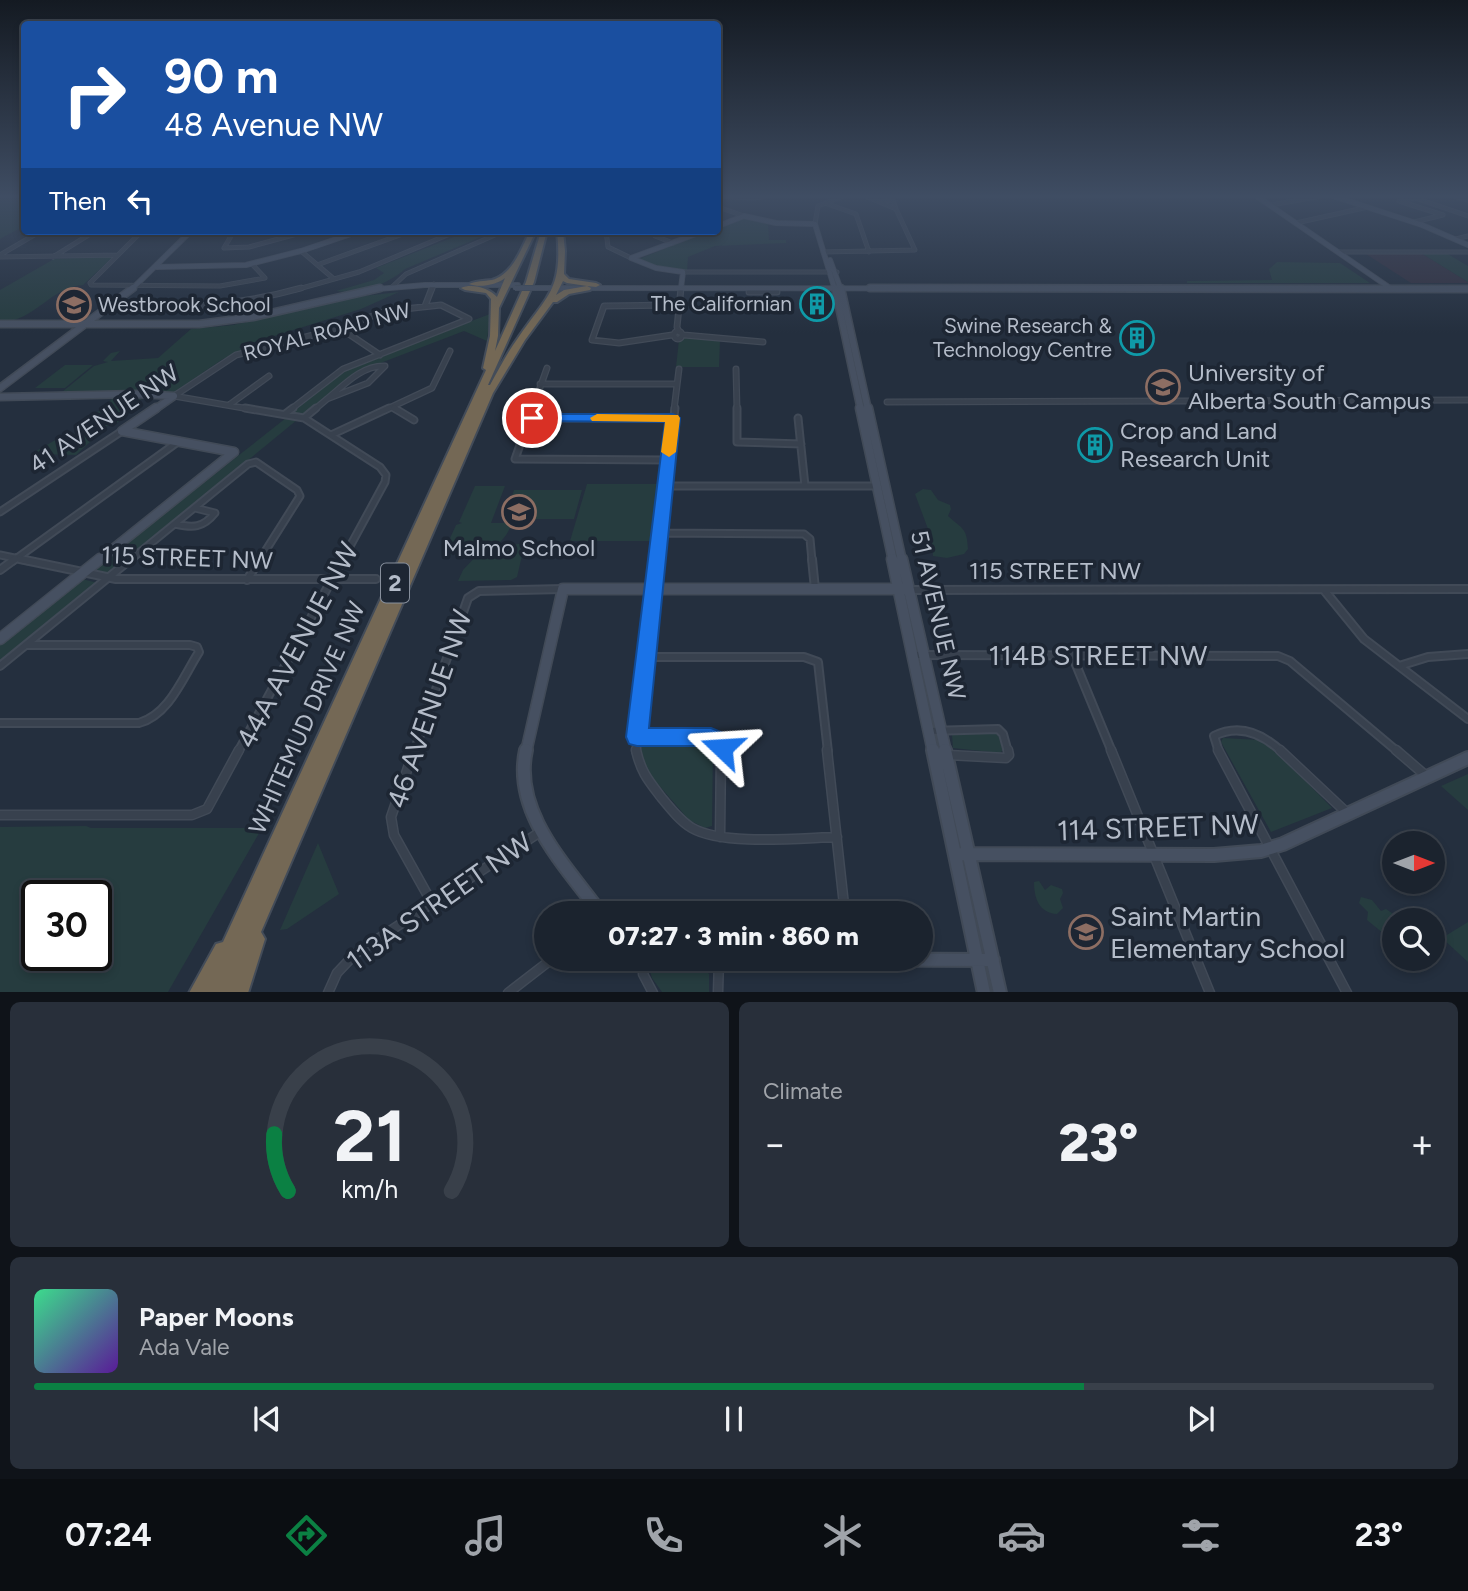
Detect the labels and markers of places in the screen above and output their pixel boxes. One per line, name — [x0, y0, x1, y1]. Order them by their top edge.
building icon: The Californian — [798, 285, 836, 323]
school or university icon: Westbrook School — [55, 286, 93, 324]
place label: The Californian — [651, 291, 792, 316]
place label: Westbrook School — [98, 292, 271, 317]
place label: Swine Research & Technology Centre — [933, 313, 1112, 362]
building icon: Swine Research & Technology Centre — [1118, 319, 1156, 357]
place label: University of Alberta South Campus — [1188, 358, 1431, 415]
school or university icon: University of Alberta South Campus — [1144, 368, 1182, 406]
pin — [502, 388, 562, 448]
place label: Crop and Land Research Unit — [1120, 416, 1277, 473]
building icon: Crop and Land Research Unit — [1076, 426, 1114, 464]
school or university icon: Malmo School — [500, 493, 538, 531]
place label: Malmo School — [443, 533, 595, 562]
place label: Saint Martin Elementary School — [1110, 899, 1345, 965]
school or university icon: Saint Martin Elementary School — [1067, 913, 1105, 951]

